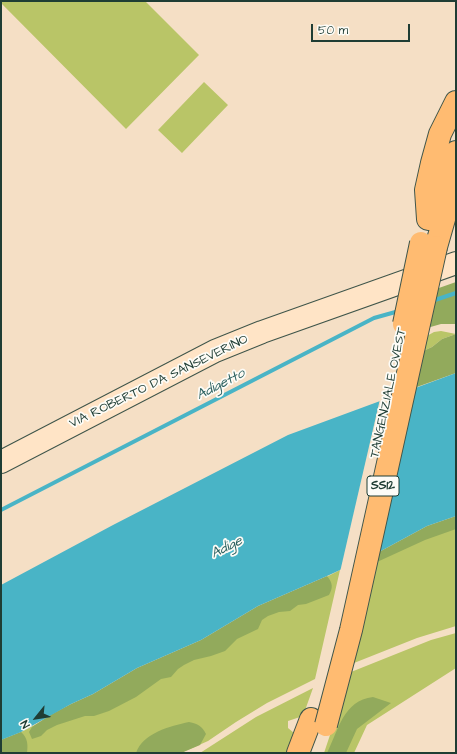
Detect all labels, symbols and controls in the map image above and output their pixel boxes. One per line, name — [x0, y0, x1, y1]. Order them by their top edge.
scale bar — [313, 16, 412, 42]
text: 50 m — [318, 22, 348, 39]
street label: TANGENZIALE OVEST — [368, 326, 410, 460]
street label: VIA ROBERTO DA SANSEVERINO — [67, 332, 251, 432]
water label: Adigetto — [194, 366, 248, 404]
road number: SS12 — [367, 476, 399, 496]
water label: Adige — [208, 533, 246, 563]
north arrow — [16, 698, 56, 738]
text: N — [17, 718, 33, 731]

